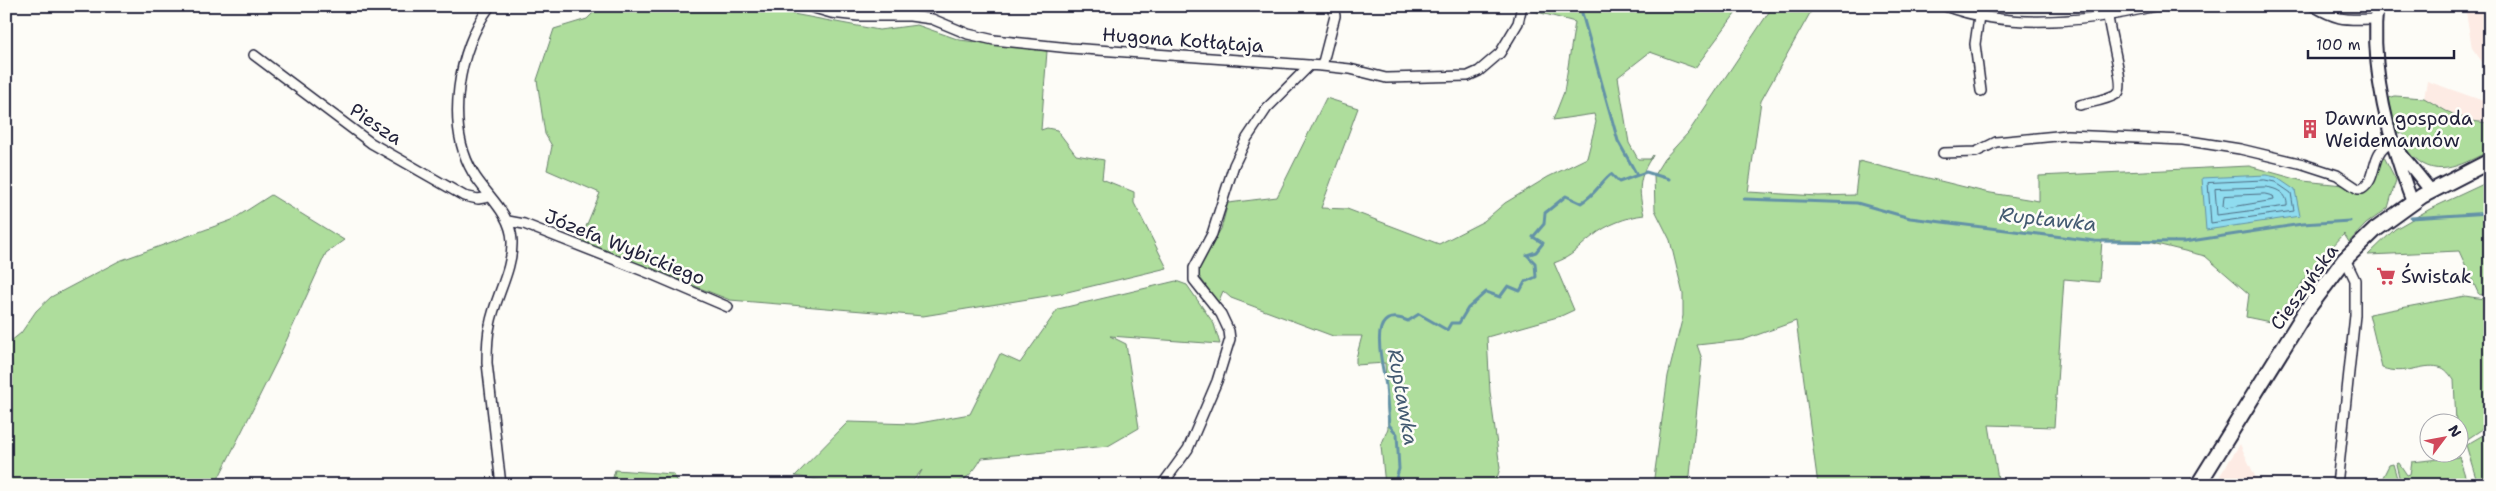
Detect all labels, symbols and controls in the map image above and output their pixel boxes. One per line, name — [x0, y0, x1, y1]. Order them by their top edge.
street label: Hugona Kołłątaja — [1101, 22, 1265, 58]
scale bar — [2308, 28, 2455, 60]
text: 100 m — [2316, 35, 2361, 55]
street label: Piesza — [345, 97, 407, 151]
place label: Dawna gospoda Weidemannów — [2325, 106, 2473, 153]
building icon: Dawna gospoda Weidemannów — [2299, 118, 2321, 140]
water label: Ruptawka — [1998, 201, 2098, 237]
street label: Józefa Wybickiego — [541, 203, 709, 291]
street label: Cieszyńska — [2264, 239, 2344, 335]
place label: Świstak — [2401, 263, 2472, 289]
supermarket icon: Świstak — [2375, 265, 2397, 287]
water label: Ruptawka — [1382, 347, 1424, 447]
north arrow — [2418, 414, 2468, 464]
text: N — [2444, 422, 2466, 441]

